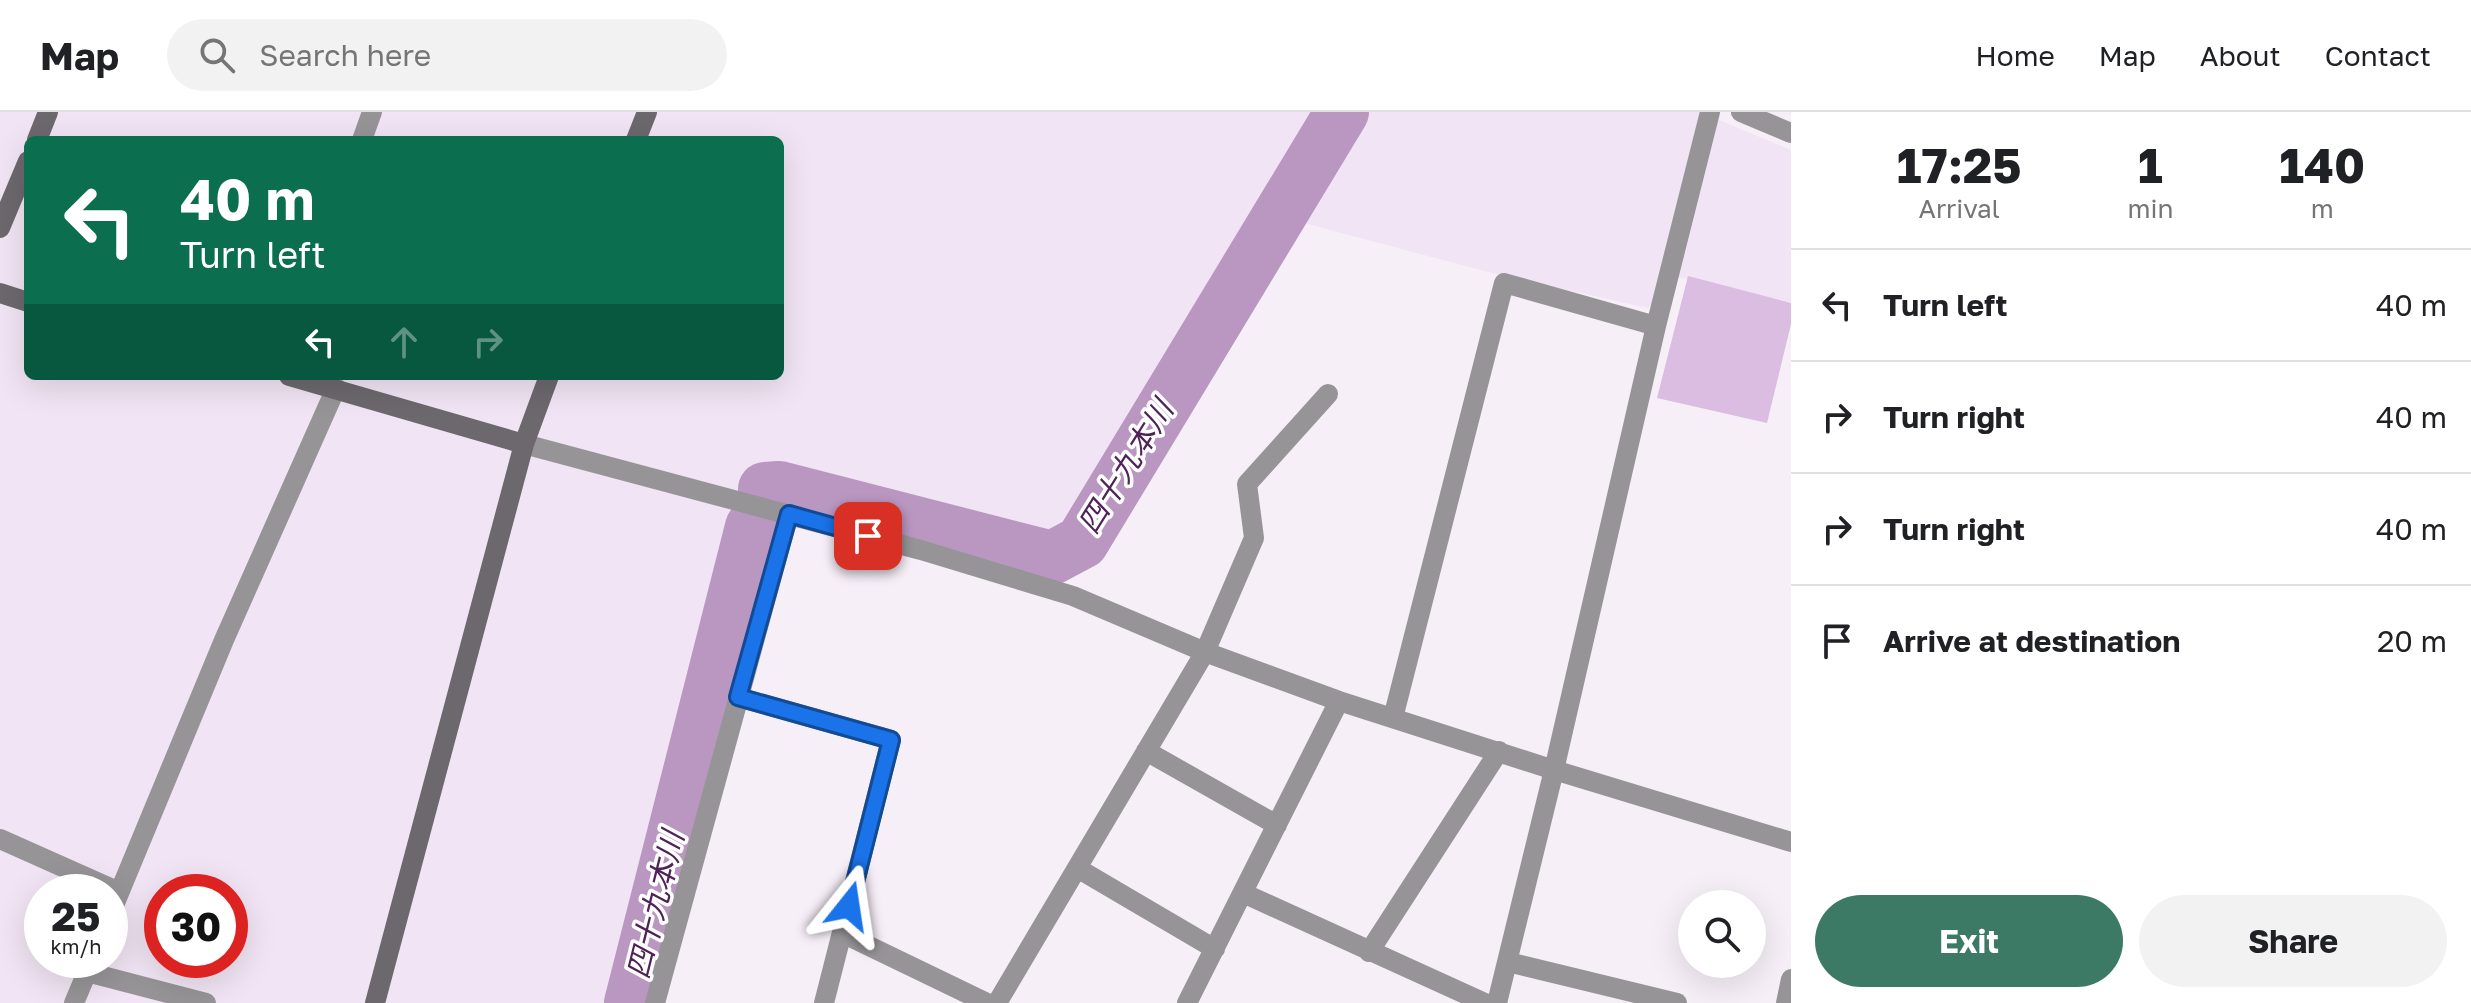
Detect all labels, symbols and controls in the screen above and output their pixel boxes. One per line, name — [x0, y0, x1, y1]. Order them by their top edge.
search box — [167, 19, 727, 91]
text: Map — [40, 33, 119, 78]
icon: search — [195, 33, 239, 77]
text: Search here — [259, 37, 431, 73]
text: Home — [1976, 39, 2055, 72]
text: Map — [2099, 39, 2156, 72]
text: About — [2200, 39, 2281, 72]
text: Contact — [2325, 39, 2431, 72]
text: 17:25 — [1897, 136, 2022, 194]
text: 1 — [2138, 136, 2163, 194]
text: 140 — [2279, 136, 2365, 194]
text: 40 m — [180, 165, 314, 232]
icon: left — [48, 168, 152, 272]
text: Arrival — [1918, 193, 2000, 224]
text: min — [2127, 193, 2173, 224]
text: m — [2311, 193, 2334, 224]
text: Turn left — [180, 233, 326, 276]
icon: left — [1815, 283, 1859, 327]
text: Turn left — [1883, 287, 2008, 323]
text: 40 m — [2376, 287, 2447, 323]
icon: left — [298, 320, 342, 364]
icon: ahead — [382, 320, 426, 364]
icon: right — [466, 320, 510, 364]
water label: 四十九本川 — [1070, 391, 1182, 540]
icon: right — [1815, 395, 1859, 439]
text: Turn right — [1883, 399, 2025, 435]
text: 40 m — [2376, 399, 2447, 435]
pin — [834, 502, 902, 570]
icon: right — [1815, 507, 1859, 551]
text: Turn right — [1883, 511, 2025, 547]
text: 40 m — [2376, 511, 2447, 547]
icon: arrive — [846, 514, 890, 558]
icon: arrive — [1815, 619, 1859, 663]
text: Arrive at destination — [1883, 623, 2180, 659]
text: 20 m — [2377, 623, 2447, 659]
water label: 四十九本川 — [619, 825, 691, 982]
position arrow — [807, 864, 891, 948]
speed limit sign: 30 — [144, 874, 248, 978]
map controls — [1678, 890, 1766, 978]
button: search — [1678, 890, 1766, 978]
text: 25 — [52, 892, 100, 940]
button: Exit — [1815, 895, 2123, 987]
button: Share — [2139, 895, 2447, 987]
text: km/h — [51, 934, 101, 958]

